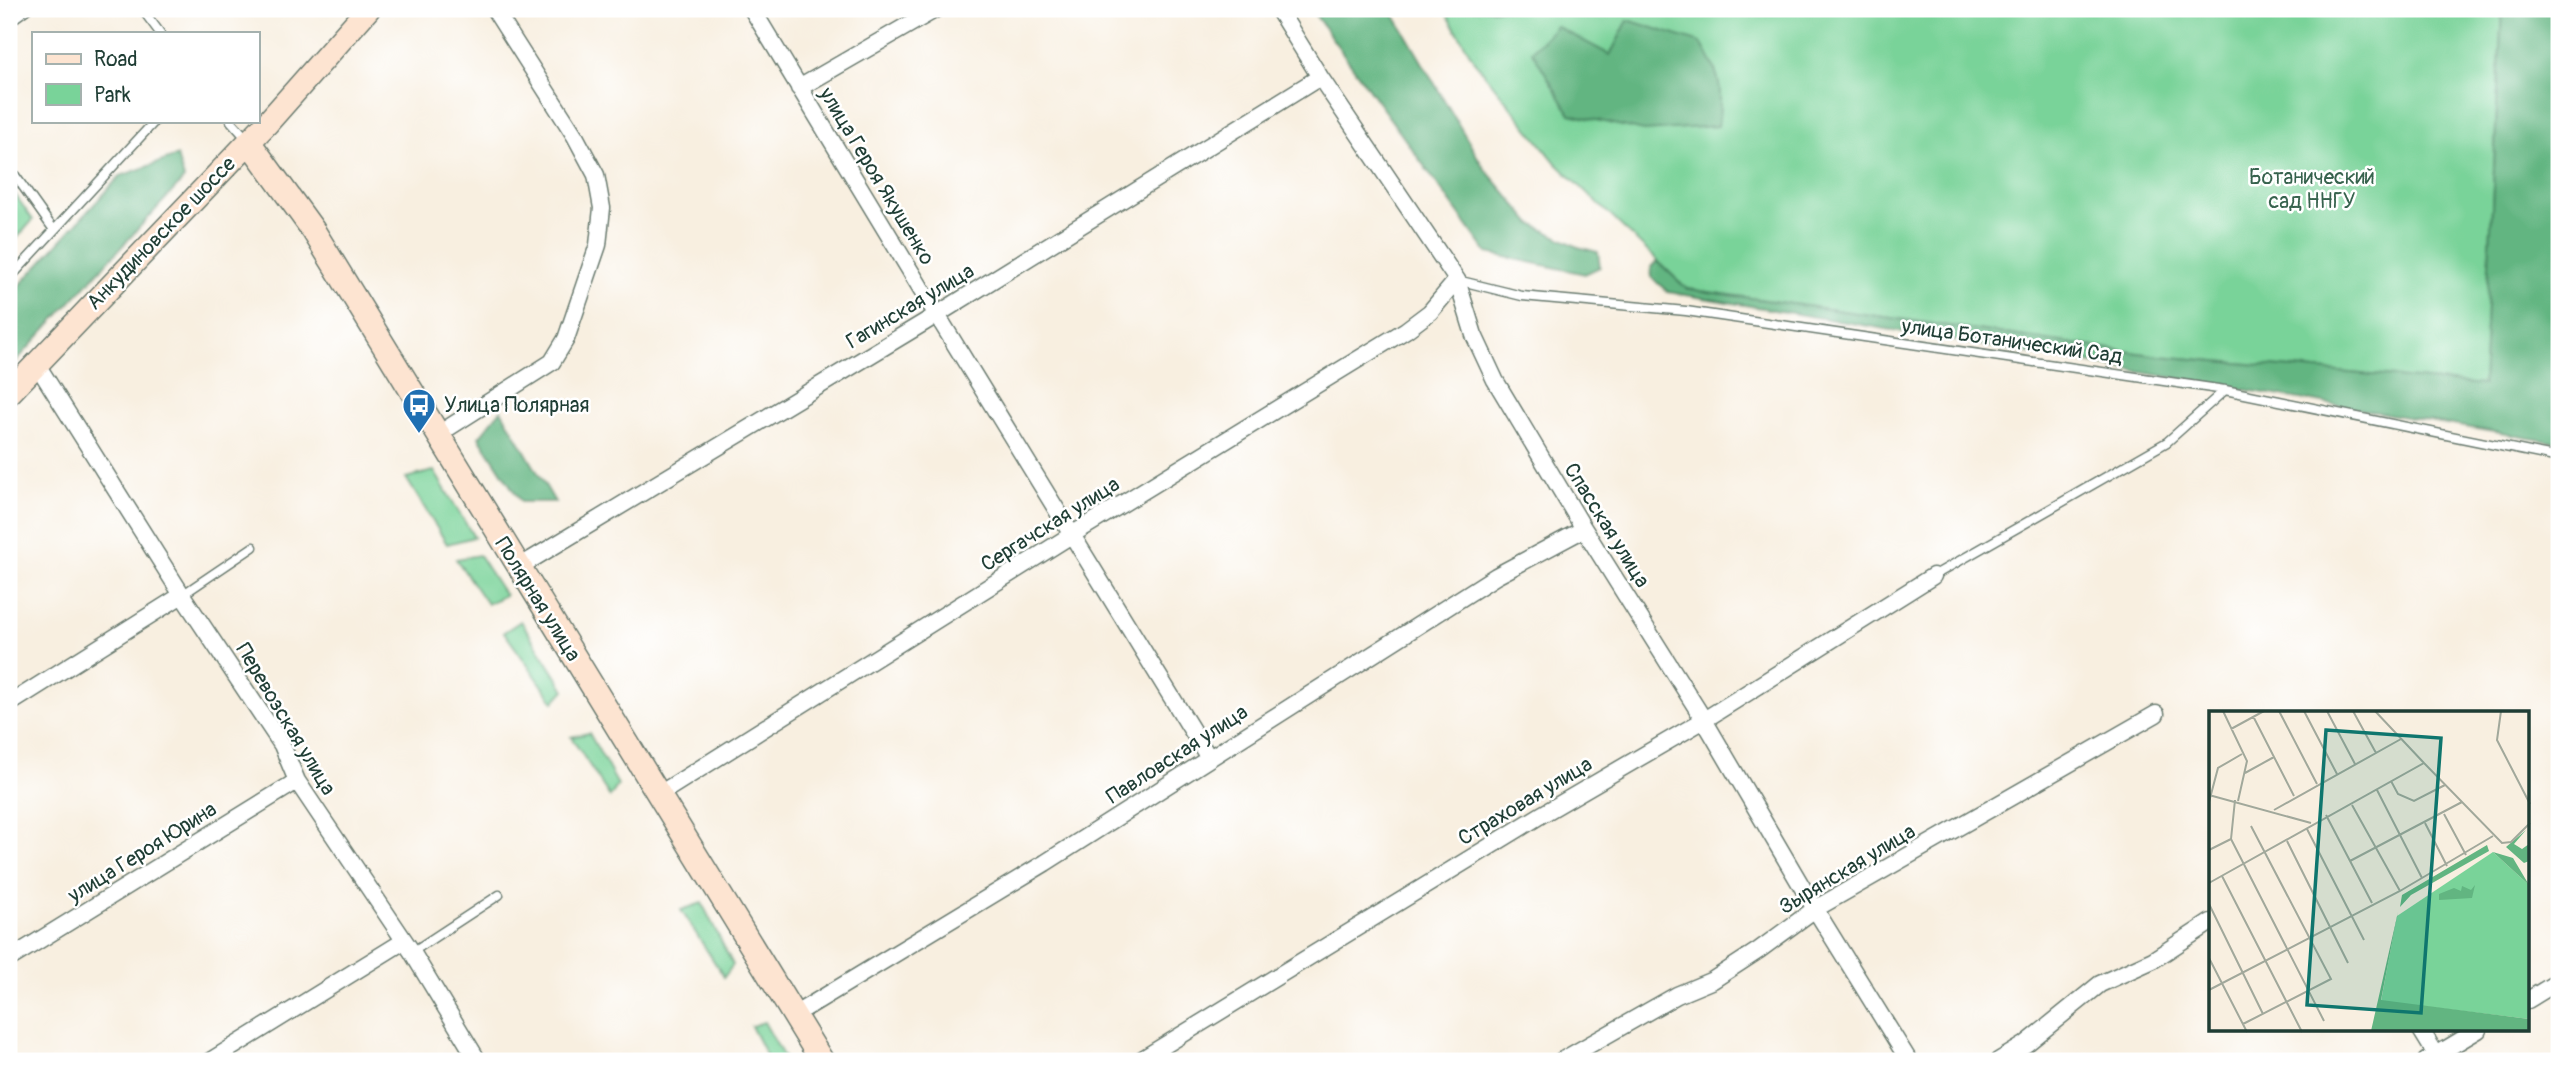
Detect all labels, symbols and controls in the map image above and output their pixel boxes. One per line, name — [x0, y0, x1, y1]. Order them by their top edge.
legend — [32, 32, 259, 122]
text: Road — [94, 46, 138, 73]
text: Park — [94, 82, 131, 109]
street label: улица Героя Якушенко — [812, 82, 940, 270]
street label: Анкудиновское шоссе — [81, 150, 242, 316]
park label: Ботанический сад ННГУ — [2249, 164, 2375, 215]
street label: Гагинская улица — [841, 258, 979, 355]
street label: улица Ботанический Сад — [1899, 312, 2124, 370]
bus stop icon: Улица Полярная — [400, 386, 438, 435]
place label: Улица Полярная — [444, 392, 589, 419]
street label: Спасская улица — [1557, 458, 1656, 593]
street label: Сергачская улица — [976, 471, 1125, 578]
street label: Полярная улица — [489, 532, 587, 666]
street label: Перевозская улица — [229, 638, 342, 800]
street label: Павловская улица — [1101, 699, 1253, 810]
inset map — [2209, 711, 2530, 1032]
street label: Страховая улица — [1453, 751, 1597, 852]
street label: улица Героя Юрина — [62, 796, 222, 910]
street label: Зырянская улица — [1774, 818, 1920, 921]

